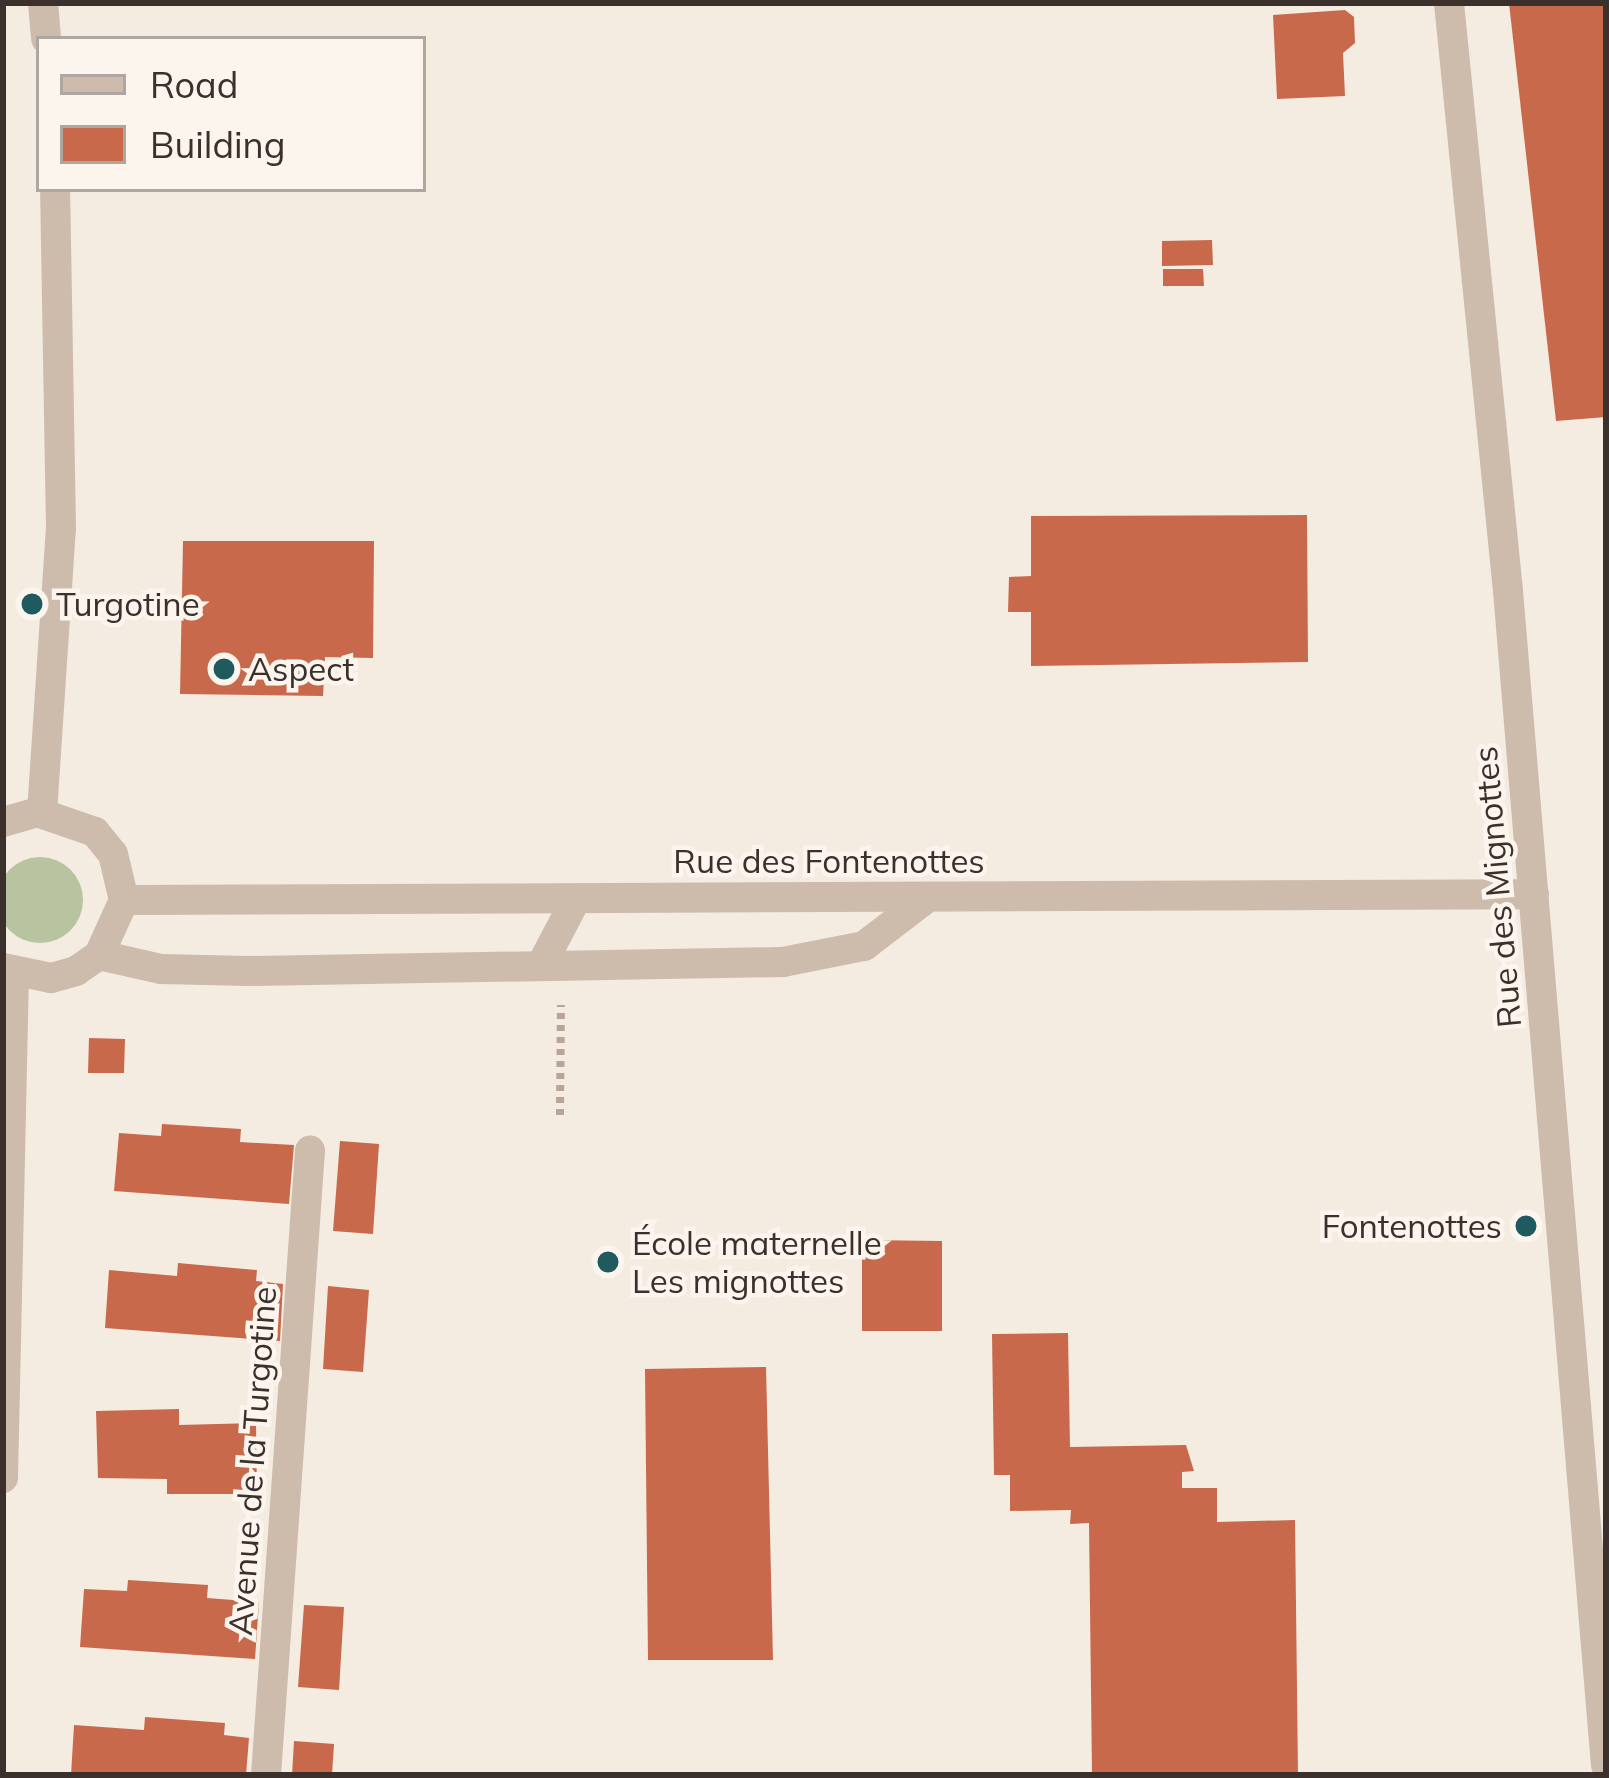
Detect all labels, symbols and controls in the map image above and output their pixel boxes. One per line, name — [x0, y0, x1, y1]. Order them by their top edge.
legend — [36, 36, 426, 192]
text: Road — [150, 62, 238, 107]
text: Building — [150, 122, 285, 167]
place label: Turgotine — [56, 584, 200, 624]
marker: Turgotine — [19, 591, 45, 617]
place label: Aspect — [248, 649, 354, 689]
marker: Aspect — [211, 656, 237, 682]
street label: Rue des Mignottes — [1465, 745, 1529, 1029]
street label: Rue des Fontenottes — [673, 841, 985, 881]
place label: Fontenottes — [1322, 1206, 1502, 1246]
marker: Fontenottes — [1513, 1213, 1539, 1239]
place label: École maternelle Les mignottes — [632, 1223, 882, 1301]
marker: École maternelle Les mignottes — [595, 1249, 621, 1275]
street label: Avenue de la Turgotine — [220, 1285, 284, 1637]

